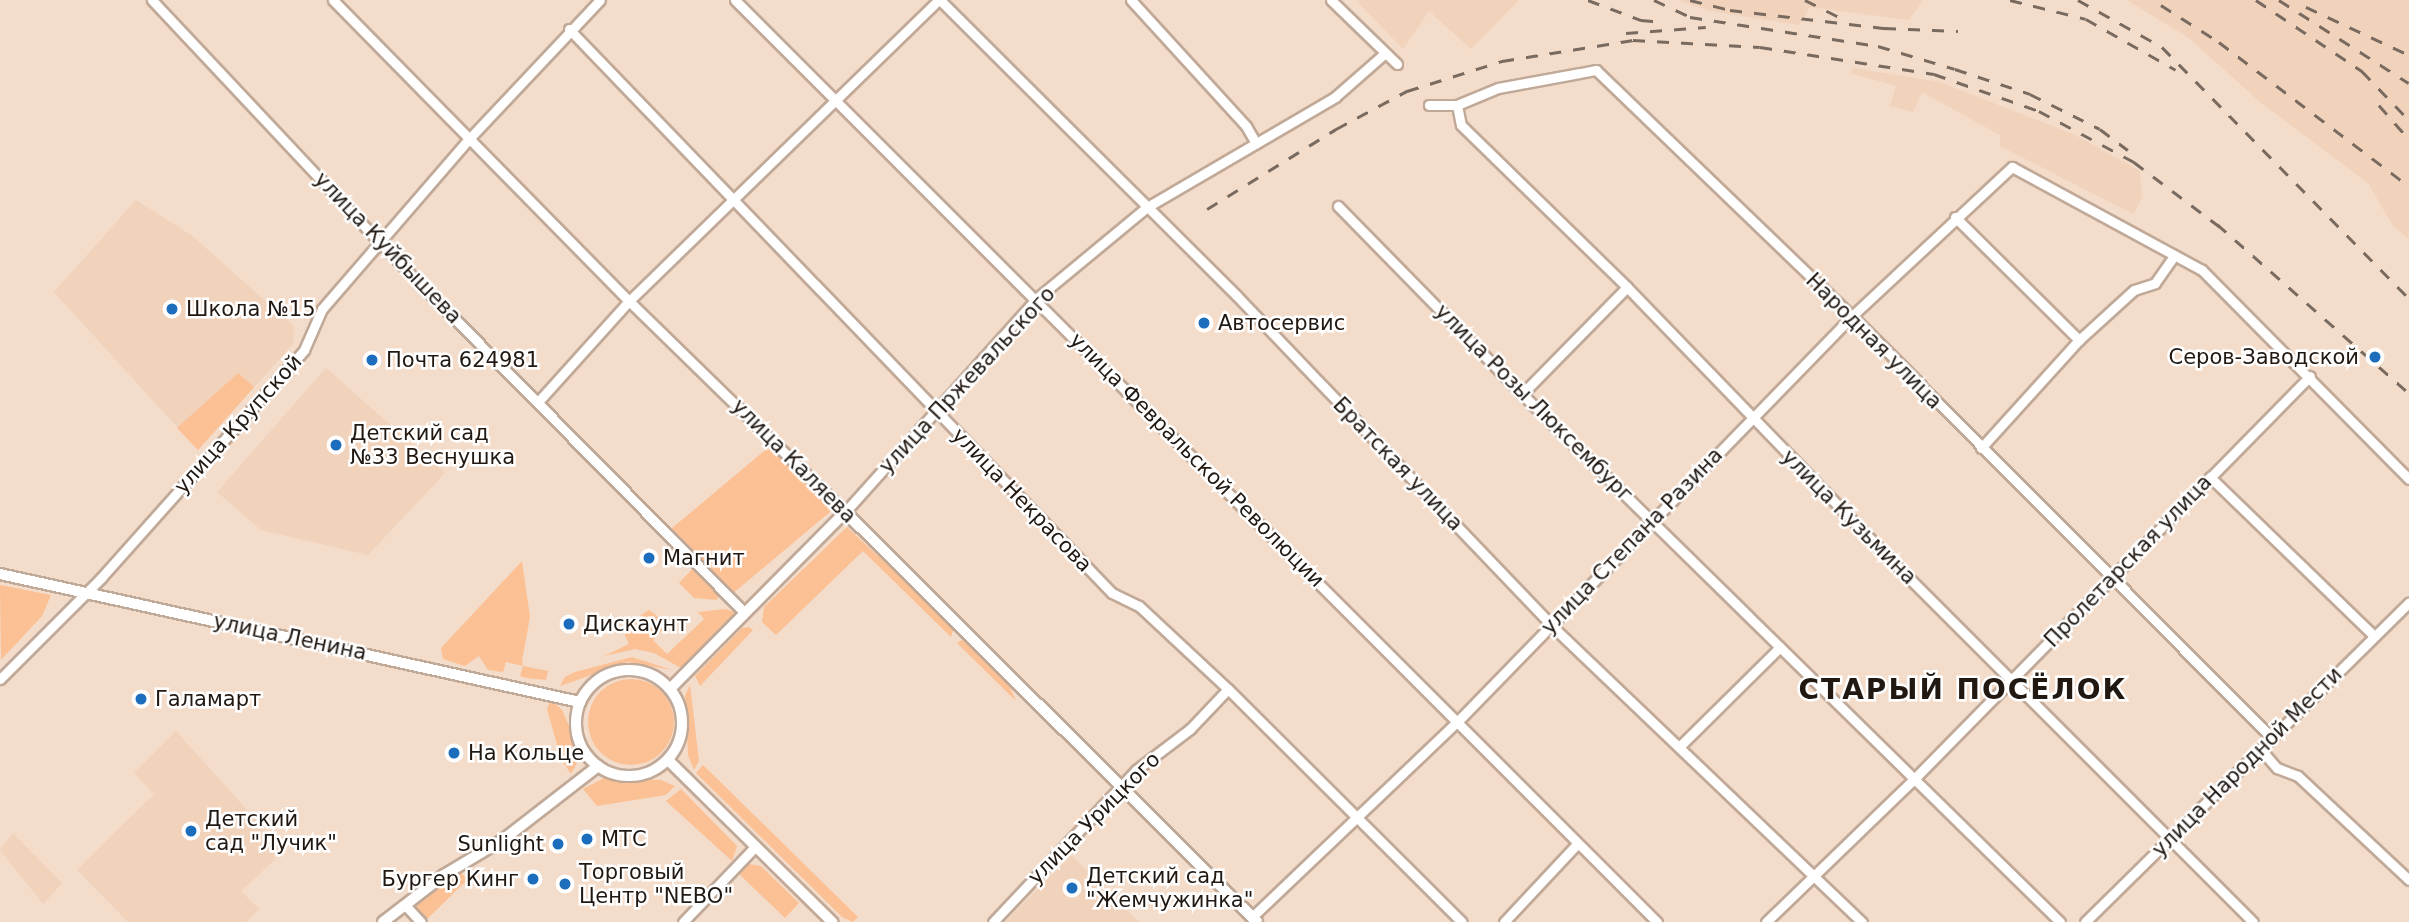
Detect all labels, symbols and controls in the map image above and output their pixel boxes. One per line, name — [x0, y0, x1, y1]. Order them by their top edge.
street label: улица Куйбышева — [309, 167, 467, 329]
street label: Народная улица — [1801, 268, 1947, 414]
street label: улица Пржевальского — [874, 281, 1060, 479]
place label: Школа №15 — [186, 296, 316, 322]
street label: улица Розы Люксембург — [1430, 299, 1638, 507]
marker: Школа №15 — [164, 301, 180, 317]
place label: Автосервис — [1218, 310, 1345, 336]
marker: Автосервис — [1196, 315, 1212, 331]
street label: улица Февральской Революции — [1064, 327, 1330, 593]
place label: Серов-Заводской — [2168, 344, 2359, 370]
place label: Почта 624981 — [386, 347, 539, 373]
marker: Серов-Заводской — [2365, 347, 2385, 367]
street label: улица Крупской — [169, 349, 307, 499]
marker: Почта 624981 — [364, 352, 380, 368]
street label: Братская улица — [1328, 392, 1468, 536]
street label: улица Каляева — [727, 394, 861, 528]
place label: Детский сад №33 Веснушка — [350, 420, 515, 470]
street label: улица Некрасова — [947, 423, 1097, 577]
marker: Детский сад №33 Веснушка — [328, 437, 344, 453]
street label: улица Степана Разина — [1536, 442, 1728, 640]
street label: улица Кузьмина — [1776, 444, 1922, 590]
street label: Пролетарская улица — [2039, 470, 2217, 652]
place label: Магнит — [663, 545, 745, 571]
marker: Магнит — [641, 550, 657, 566]
street label: улица Ленина — [211, 608, 369, 666]
place label: Дискаунт — [583, 611, 689, 637]
marker: Дискаунт — [561, 616, 577, 632]
street label: улица Народной Мести — [2147, 662, 2347, 862]
district label: СТАРЫЙ ПОСЁЛОК — [1800, 673, 2126, 707]
place label: Галамарт — [155, 686, 261, 712]
marker: Галамарт — [133, 691, 149, 707]
place label: На Кольце — [468, 740, 584, 766]
marker: На Кольце — [446, 745, 462, 761]
street label: улица Урицкого — [1023, 747, 1165, 889]
place label: Детский сад "Лучик" — [205, 806, 337, 856]
marker: Детский сад "Лучик" — [183, 823, 199, 839]
place label: МТС — [601, 826, 647, 852]
place label: Sunlight — [458, 831, 544, 857]
marker: МТС — [579, 831, 595, 847]
marker: Sunlight — [550, 836, 566, 852]
place label: Торговый Центр "NEBO" — [579, 859, 733, 909]
place label: Детский сад "Жемчужинка" — [1086, 863, 1253, 913]
place label: Бургер Кинг — [382, 866, 519, 892]
marker: Бургер Кинг — [525, 871, 541, 887]
marker: Торговый Центр "NEBO" — [557, 876, 573, 892]
marker: Детский сад "Жемчужинка" — [1064, 880, 1080, 896]

